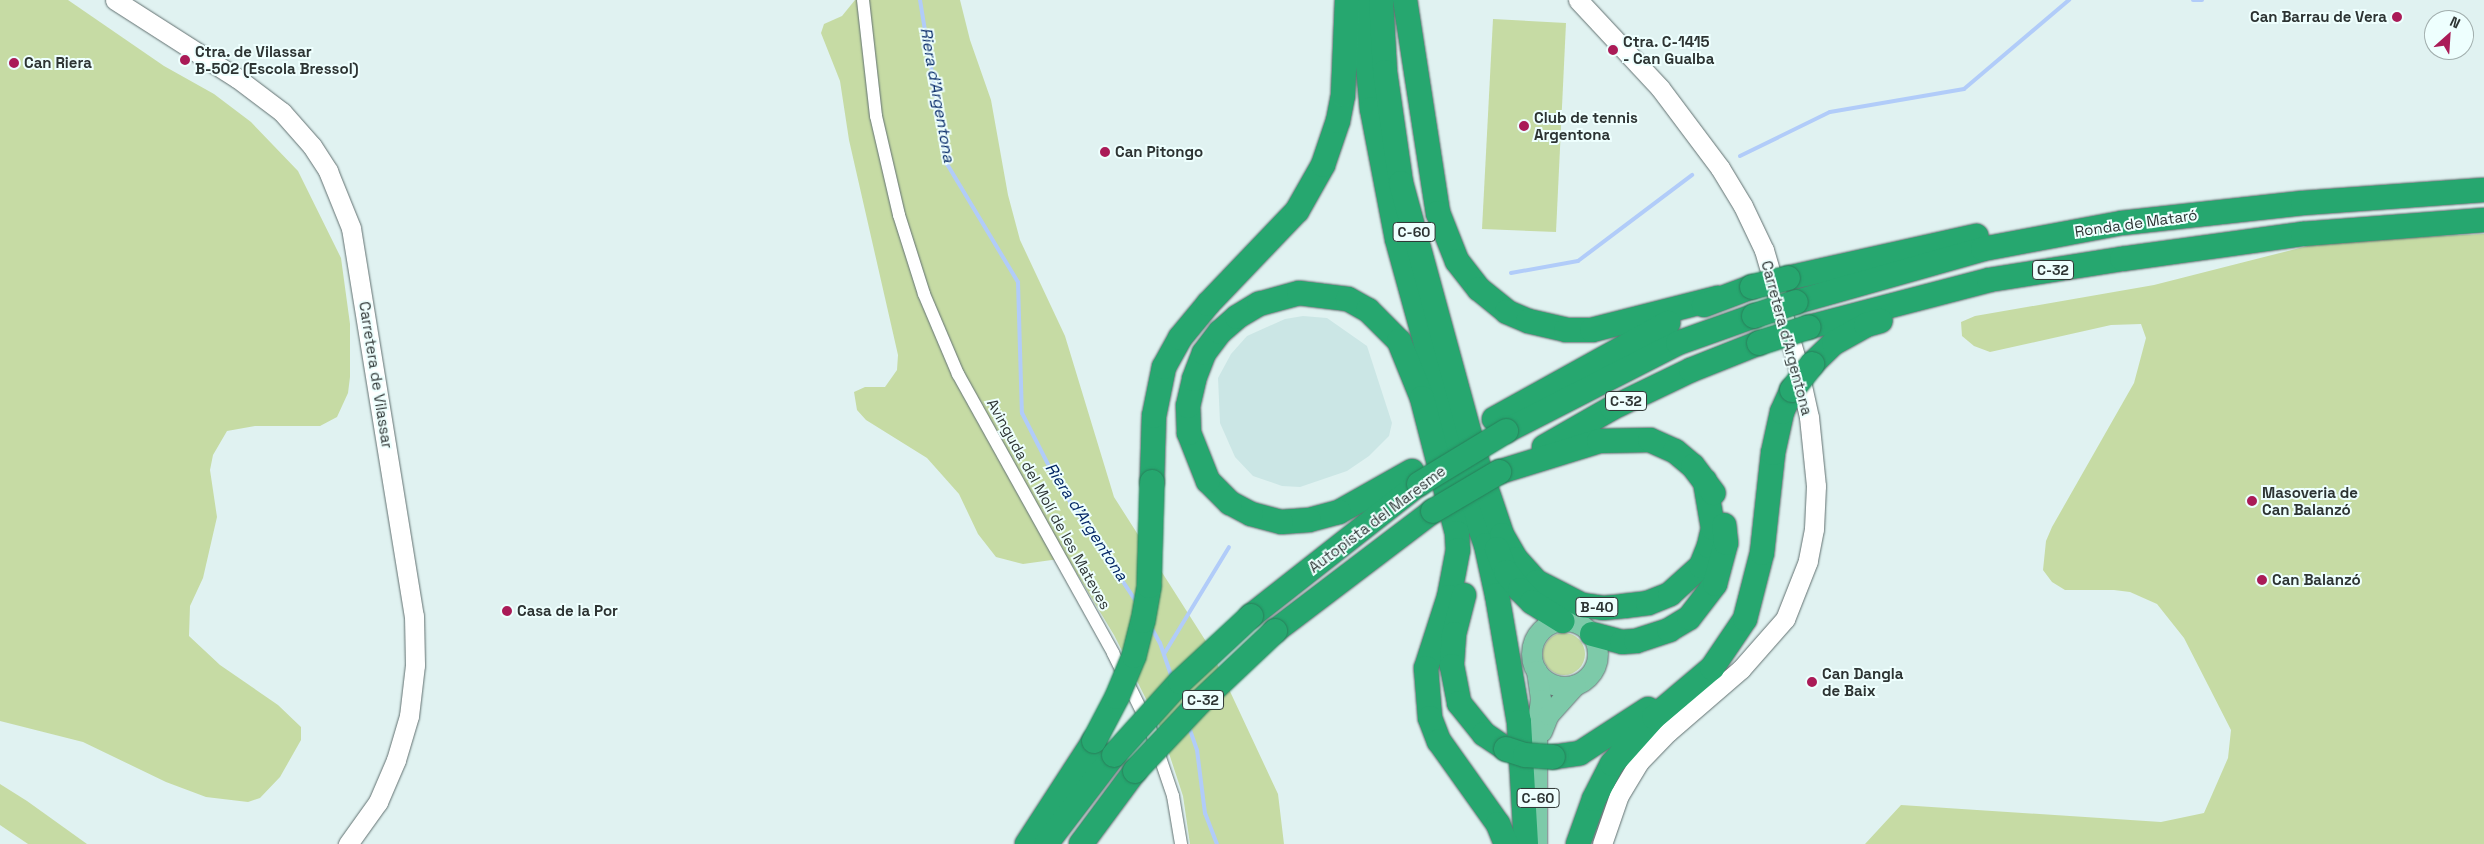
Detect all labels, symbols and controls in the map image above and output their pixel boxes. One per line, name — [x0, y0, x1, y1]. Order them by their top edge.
place label: Can Barrau de Vera — [2250, 8, 2387, 26]
north arrow — [2424, 10, 2474, 60]
marker: Can Barrau de Vera — [2391, 11, 2403, 23]
text: N — [2447, 12, 2463, 33]
water label: Riera d'Argentona — [916, 26, 958, 164]
place label: Ctra. C-1415 - Can Gualba — [1623, 32, 1715, 67]
place label: Ctra. de Vilassar B-502 (Escola Bressol) — [195, 42, 358, 77]
marker: Ctra. C-1415 - Can Gualba — [1607, 44, 1619, 56]
place label: Can Riera — [24, 54, 92, 72]
marker: Ctra. de Vilassar B-502 (Escola Bressol) — [179, 54, 191, 66]
marker: Can Riera — [8, 57, 20, 69]
place label: Club de tennis Argentona — [1534, 108, 1638, 143]
marker: Club de tennis Argentona — [1518, 120, 1530, 132]
place label: Can Pitongo — [1115, 143, 1203, 161]
marker: Can Pitongo — [1099, 146, 1111, 158]
street label: Ronda de Mataró — [2073, 205, 2199, 241]
road number: C-60 — [1392, 220, 1436, 243]
road number: C-32 — [2032, 258, 2074, 282]
street label: Carretera d'Argentona — [1758, 259, 1816, 417]
street label: Carretera de Vilassar — [355, 300, 397, 450]
road number: C-32 — [1605, 390, 1647, 412]
street label: Avinguda del Molí de les Mateves — [983, 395, 1115, 613]
water label: Riera d'Argentona — [1041, 459, 1131, 585]
street label: Autopista del Maresme — [1305, 462, 1449, 576]
place label: Masoveria de Can Balanzó — [2262, 483, 2358, 518]
marker: Masoveria de Can Balanzó — [2246, 495, 2258, 507]
place label: Can Balanzó — [2272, 571, 2361, 589]
marker: Can Balanzó — [2256, 574, 2268, 586]
road number: B-40 — [1574, 596, 1620, 618]
place label: Casa de la Por — [517, 602, 618, 620]
marker: Casa de la Por — [501, 605, 513, 617]
place label: Can Dangla de Baix — [1822, 664, 1904, 699]
marker: Can Dangla de Baix — [1806, 676, 1818, 688]
road number: C-32 — [1182, 688, 1224, 712]
road number: C-60 — [1516, 786, 1560, 810]

